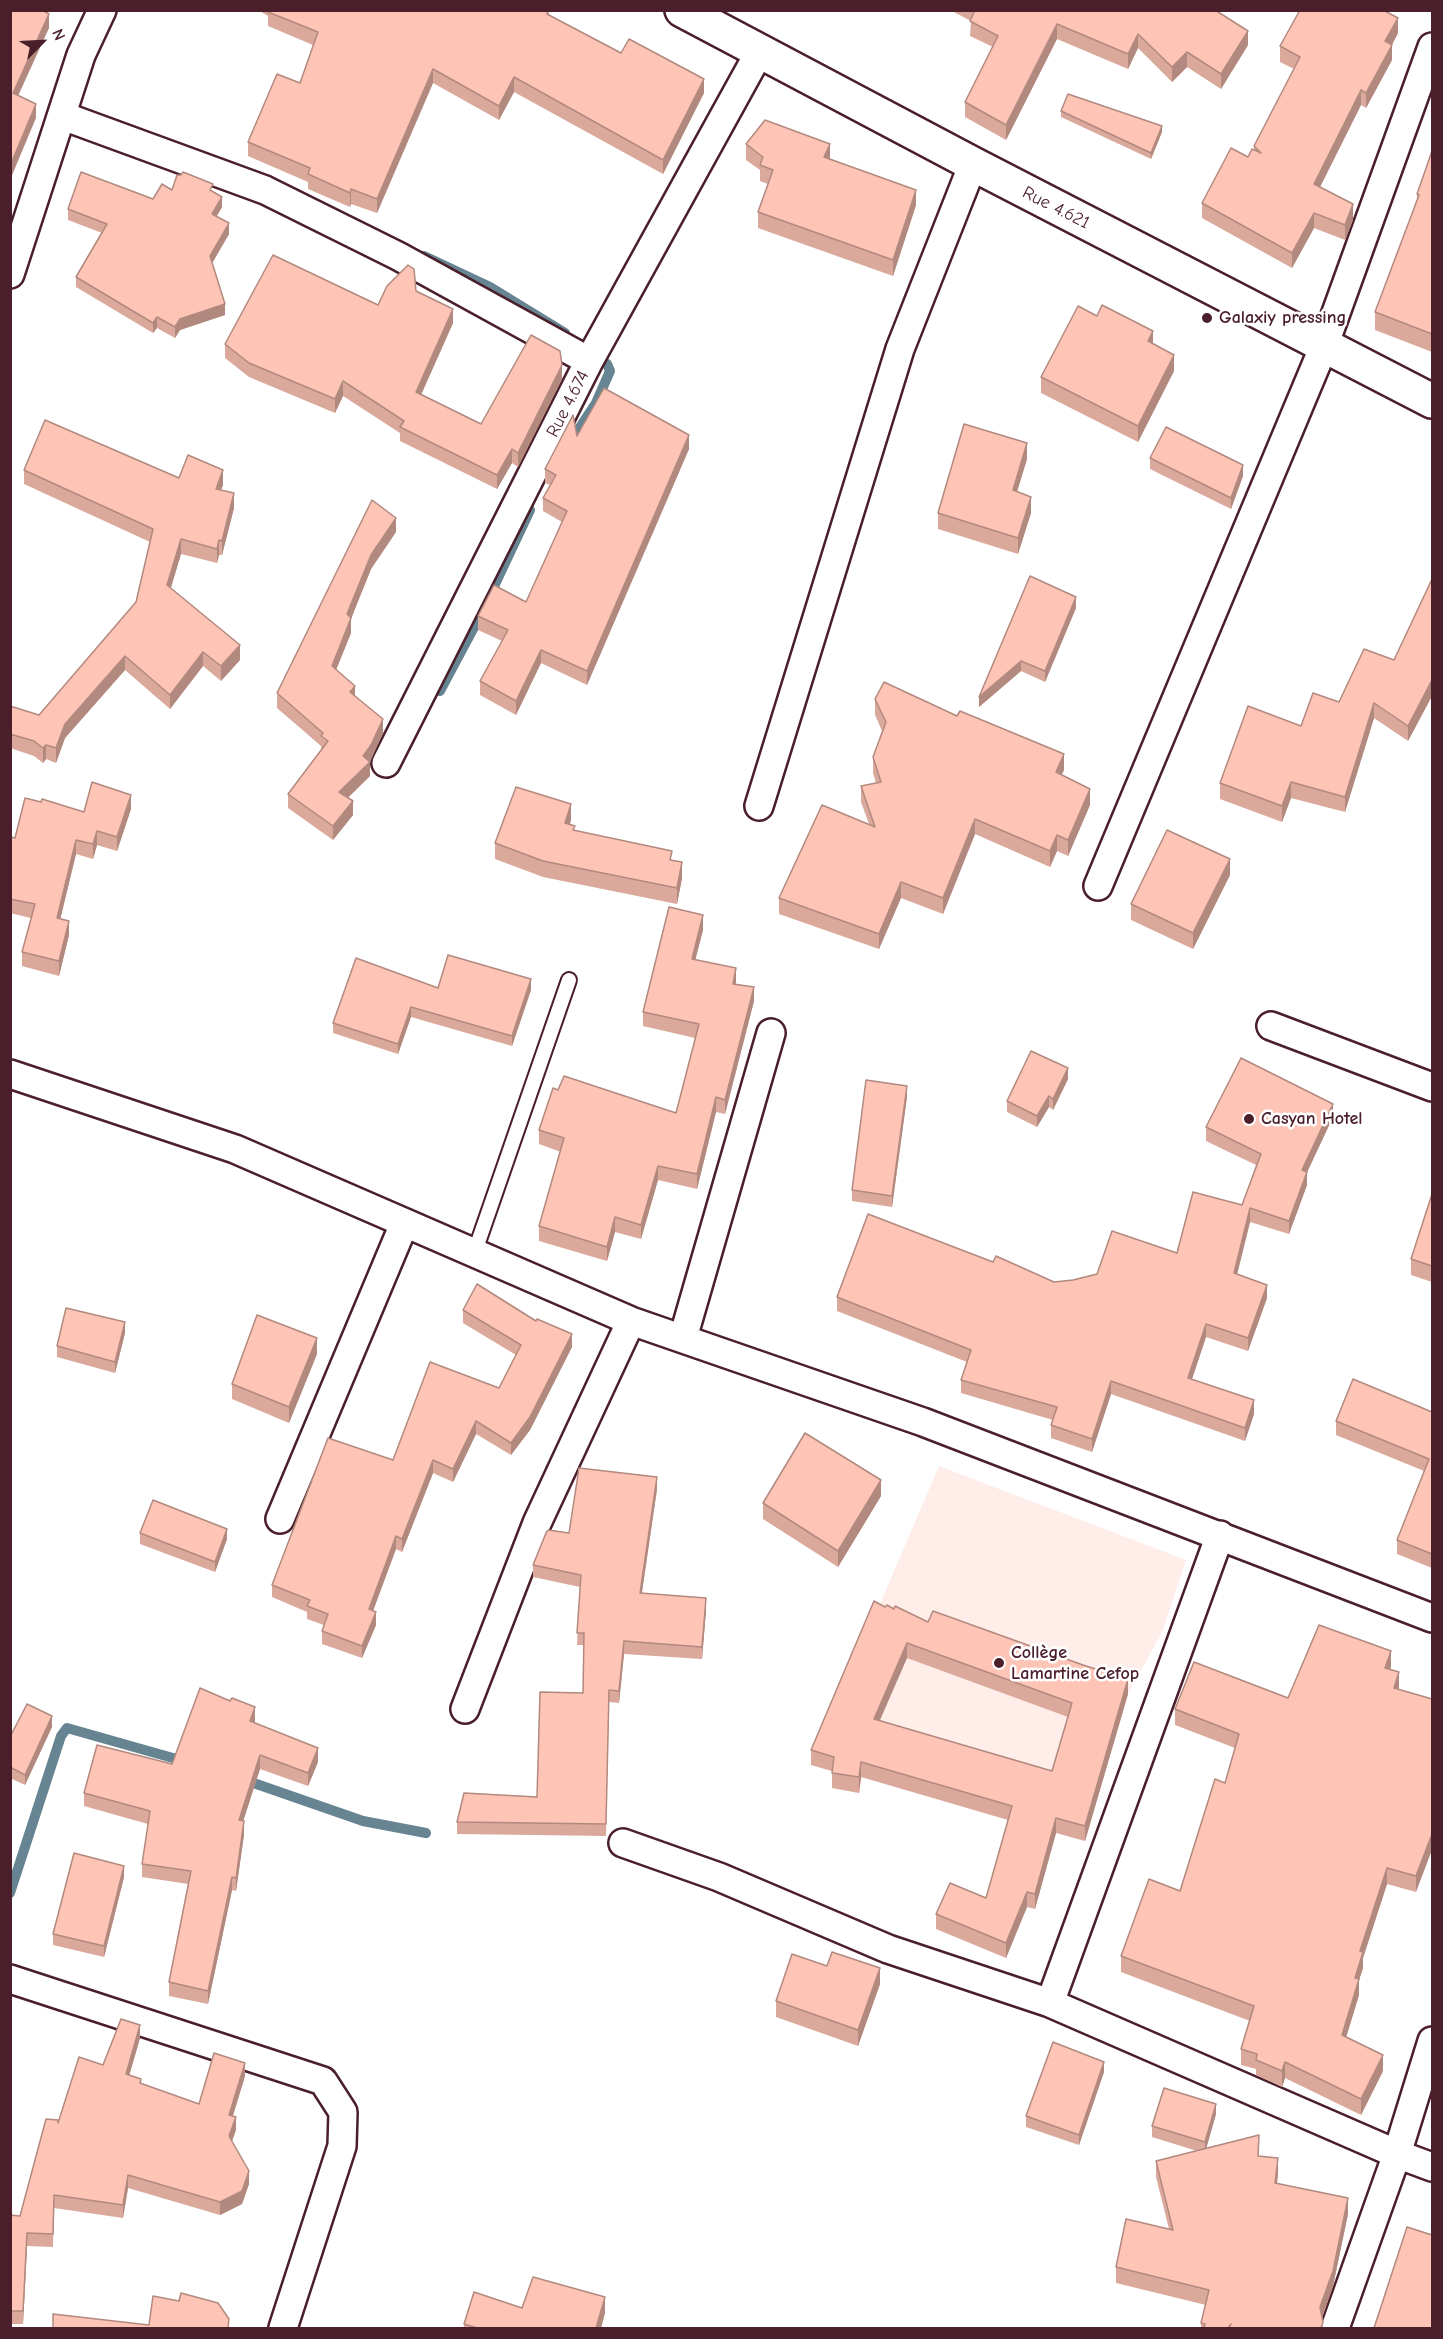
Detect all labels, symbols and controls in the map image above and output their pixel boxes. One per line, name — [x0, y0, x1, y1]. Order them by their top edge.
north arrow — [12, 12, 72, 72]
text: N — [48, 26, 69, 43]
street label: Rue 4.621 — [1019, 182, 1093, 234]
place label: Galaxiy pressing — [1219, 307, 1346, 329]
marker: Galaxiy pressing — [1200, 311, 1214, 325]
street label: Rue 4.674 — [542, 367, 594, 441]
place label: Casyan Hotel — [1261, 1108, 1363, 1130]
marker: Casyan Hotel — [1242, 1112, 1256, 1126]
place label: Collège Lamartine Cefop — [1011, 1642, 1139, 1684]
marker: Collège Lamartine Cefop — [992, 1656, 1006, 1670]

